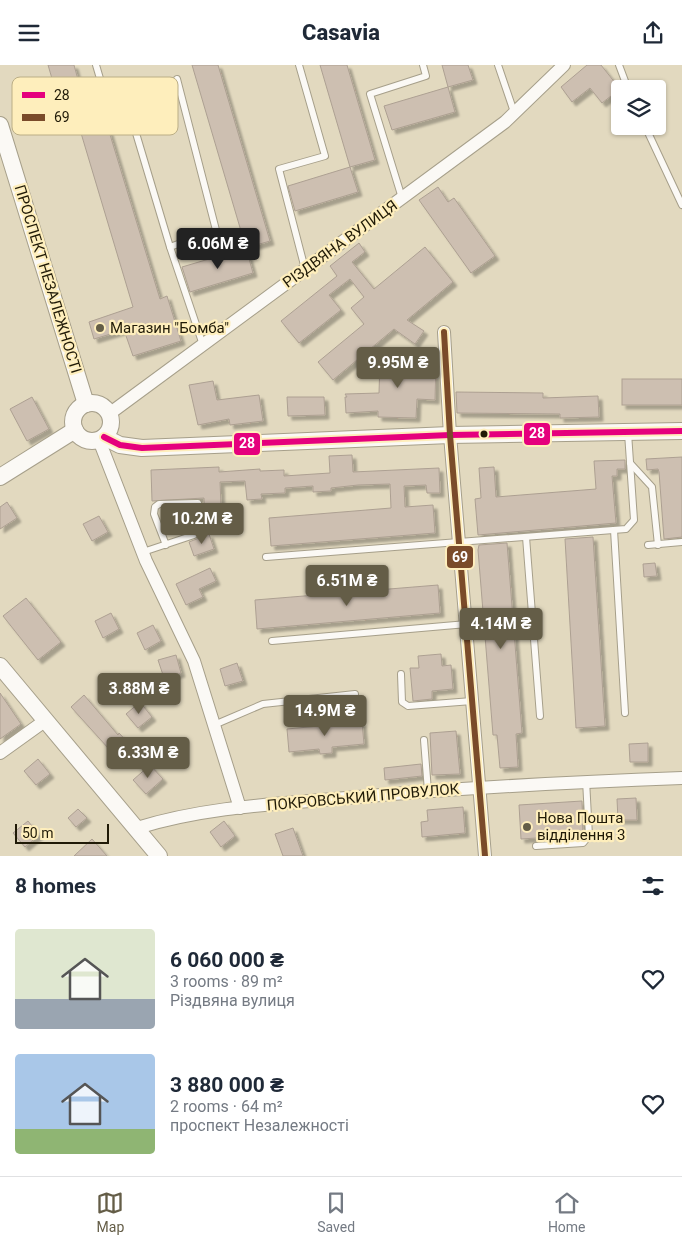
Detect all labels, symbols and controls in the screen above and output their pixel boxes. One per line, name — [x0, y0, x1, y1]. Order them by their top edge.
icon: menu — [15, 19, 43, 47]
icon: share — [639, 19, 667, 47]
text: Casavia — [302, 20, 380, 45]
legend — [12, 77, 178, 135]
map controls — [611, 80, 666, 135]
button: layers — [611, 80, 666, 135]
text: 28 — [54, 87, 70, 103]
text: 69 — [54, 109, 70, 125]
street label: ПРОСПЕКТ НЕЗАЛЕЖНОСТІ — [11, 183, 85, 375]
street label: РІЗДВЯНА ВУЛИЦЯ — [279, 196, 401, 292]
pin: 6.06M ₴ — [172, 227, 264, 270]
text: 6.06M ₴ — [188, 234, 248, 253]
place label: Магазин "Бомба" — [110, 319, 229, 337]
marker: Магазин "Бомба" — [94, 322, 106, 334]
pin: 9.95M ₴ — [352, 347, 444, 389]
text: 9.95M ₴ — [368, 353, 428, 372]
line badge: 28 — [523, 422, 551, 446]
text: 28 — [529, 425, 545, 441]
unlabelled marker — [479, 429, 489, 439]
line badge: 28 — [233, 432, 261, 456]
text: 28 — [239, 435, 255, 451]
pin: 10.2M ₴ — [156, 503, 248, 545]
text: 10.2M ₴ — [172, 509, 232, 528]
line badge: 69 — [446, 545, 474, 569]
text: 69 — [452, 549, 468, 565]
pin: 6.51M ₴ — [301, 565, 393, 607]
text: 6.51M ₴ — [317, 571, 377, 590]
pin: 4.14M ₴ — [455, 607, 547, 650]
text: 4.14M ₴ — [471, 614, 531, 633]
pin: 3.88M ₴ — [93, 673, 185, 715]
text: 3.88M ₴ — [109, 679, 169, 698]
pin: 14.9M ₴ — [279, 695, 371, 737]
text: 14.9M ₴ — [295, 701, 355, 720]
pin: 6.33M ₴ — [102, 737, 194, 779]
text: 6.33M ₴ — [118, 743, 178, 762]
street label: ПОКРОВСЬКИЙ ПРОВУЛОК — [266, 780, 460, 814]
place label: Нова Пошта відділення 3 — [537, 809, 625, 844]
scale bar — [15, 821, 109, 844]
marker: Нова Пошта відділення 3 — [521, 821, 533, 833]
text: 50 m — [22, 825, 54, 841]
icon: filters — [639, 872, 667, 900]
text: 8 homes — [15, 874, 96, 898]
text: 6 060 000 ₴ — [170, 948, 284, 972]
icon: home — [55, 949, 115, 1009]
icon: heart — [639, 965, 667, 993]
text: 3 rooms · 89 m² — [170, 972, 283, 991]
text: Різдвяна вулиця — [170, 991, 295, 1010]
text: 3 880 000 ₴ — [170, 1073, 284, 1097]
icon: home — [55, 1074, 115, 1134]
icon: heart — [639, 1090, 667, 1118]
text: 2 rooms · 64 m² — [170, 1097, 283, 1116]
text: проспект Незалежності — [170, 1116, 349, 1135]
tab: Map — [96, 1189, 124, 1235]
tab: Saved — [317, 1189, 355, 1235]
tab: Home — [548, 1189, 586, 1235]

